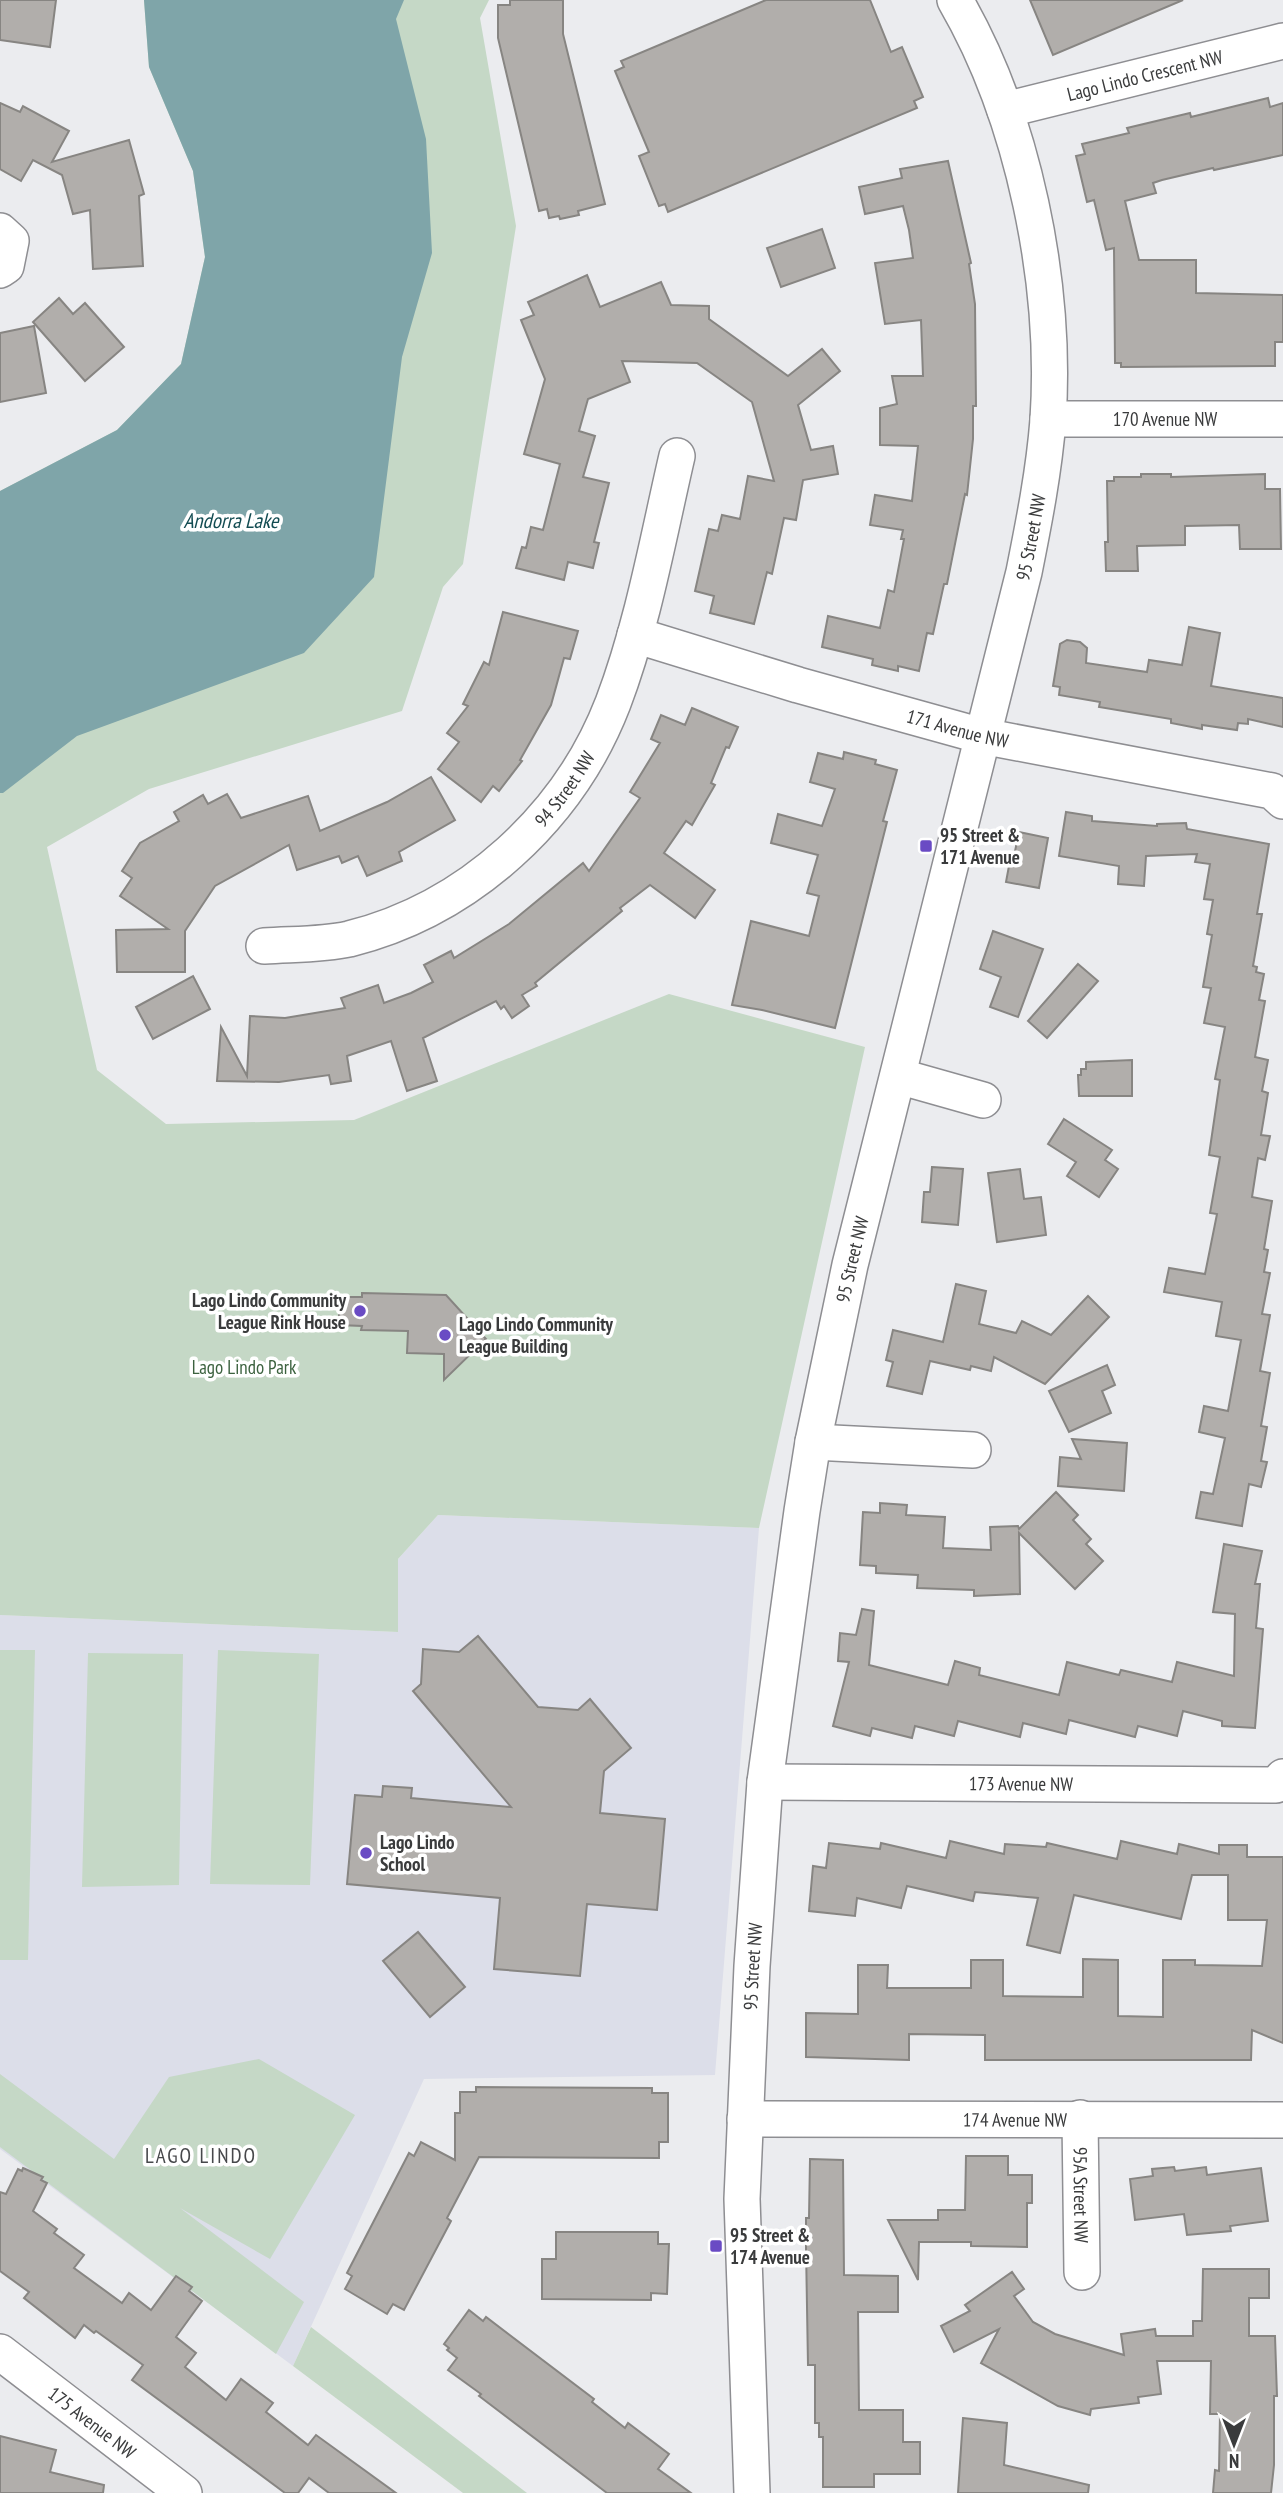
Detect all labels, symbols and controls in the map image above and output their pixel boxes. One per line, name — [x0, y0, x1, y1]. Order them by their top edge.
street label: Lago Lindo Crescent NW — [1064, 44, 1225, 106]
street label: 170 Avenue NW — [1113, 407, 1217, 431]
street label: 95 Street NW — [1010, 492, 1051, 583]
water label: Andorra Lake — [183, 507, 280, 534]
street label: 171 Avenue NW — [904, 704, 1011, 753]
street label: 94 Street NW — [529, 747, 600, 832]
place label: 95 Street & 171 Avenue — [940, 823, 1020, 869]
marker: 95 Street & 171 Avenue — [918, 838, 934, 854]
street label: 95 Street NW — [831, 1214, 874, 1305]
place label: Lago Lindo Community League Rink House — [192, 1288, 346, 1334]
marker: Lago Lindo Community League Rink House — [352, 1303, 368, 1319]
place label: Lago Lindo Community League Building — [459, 1312, 613, 1358]
marker: Lago Lindo Community League Building — [437, 1327, 453, 1343]
park label: Lago Lindo Park — [192, 1355, 297, 1379]
street label: 173 Avenue NW — [969, 1771, 1073, 1796]
place label: Lago Lindo School — [380, 1830, 454, 1876]
marker: Lago Lindo School — [358, 1845, 374, 1861]
street label: 95 Street NW — [738, 1922, 767, 2011]
street label: 174 Avenue NW — [963, 2107, 1067, 2132]
district label: LAGO LINDO — [145, 2142, 257, 2169]
street label: 95A Street NW — [1068, 2147, 1094, 2243]
place label: 95 Street & 174 Avenue — [730, 2223, 810, 2269]
marker: 95 Street & 174 Avenue — [708, 2238, 724, 2254]
street label: 175 Avenue NW — [43, 2381, 141, 2464]
north arrow — [1199, 2409, 1269, 2479]
text: N — [1229, 2449, 1239, 2473]

